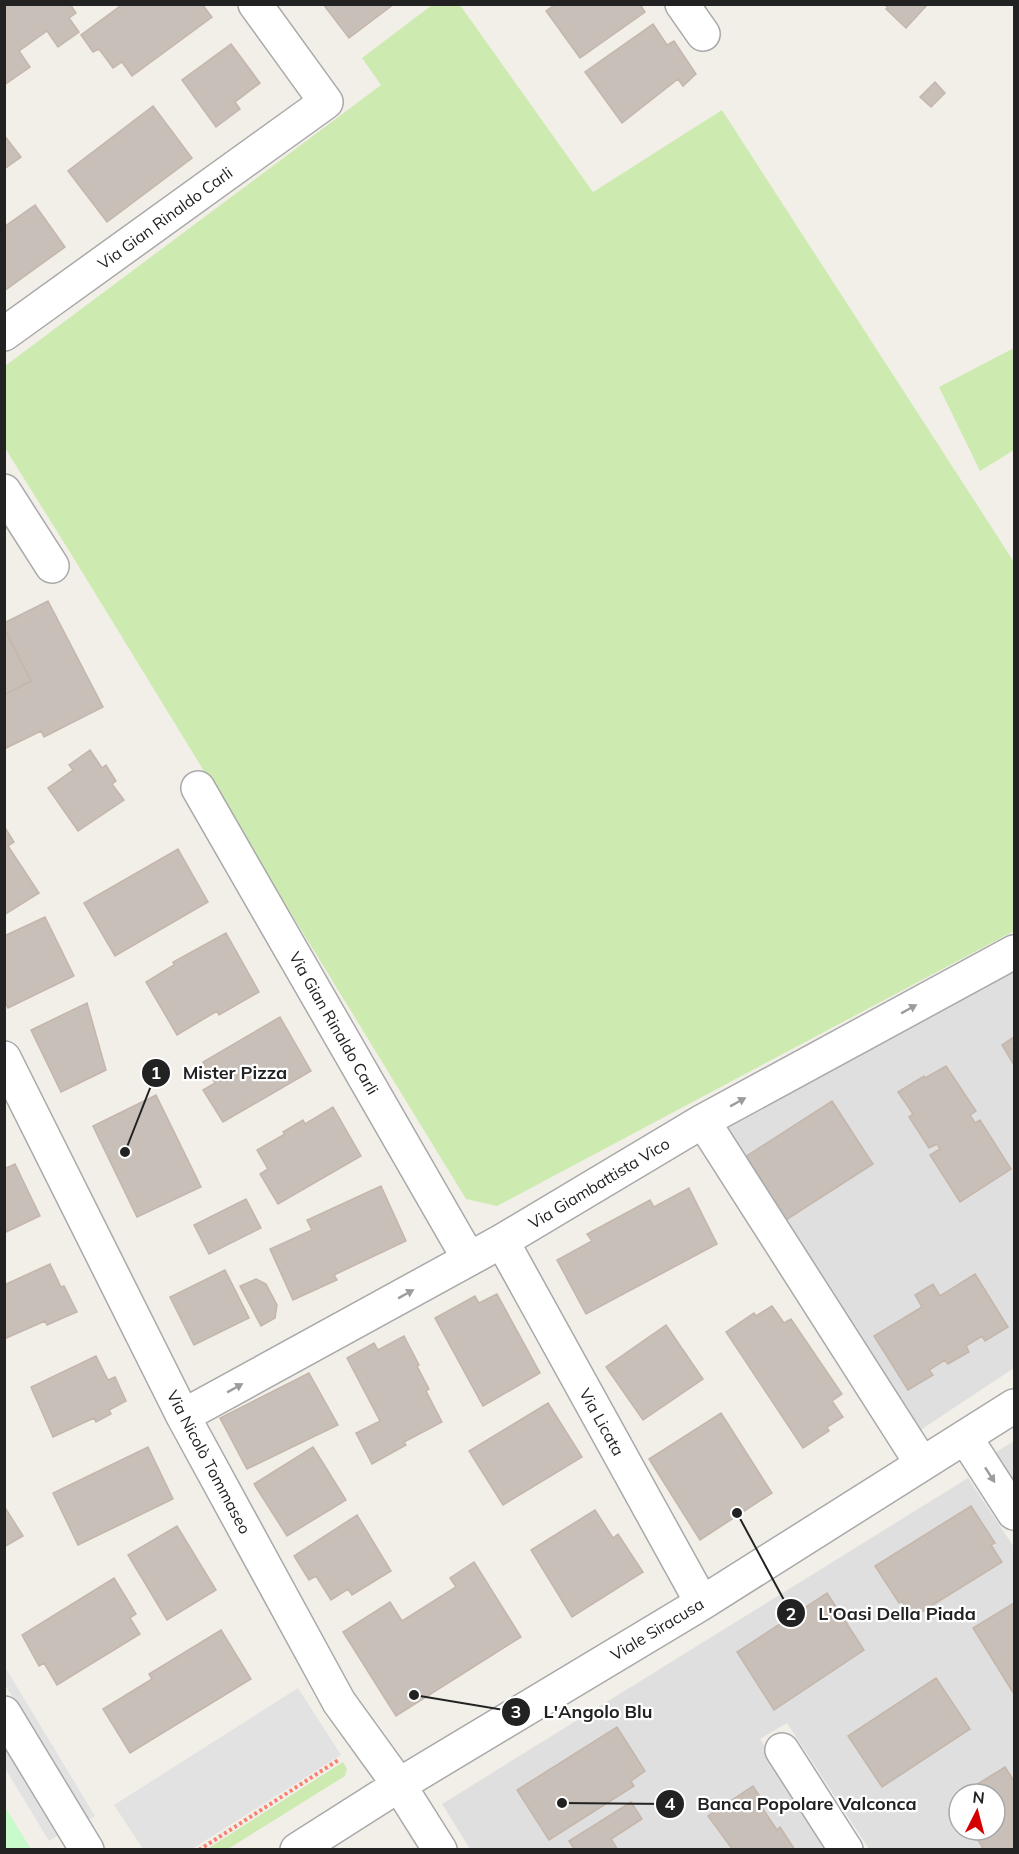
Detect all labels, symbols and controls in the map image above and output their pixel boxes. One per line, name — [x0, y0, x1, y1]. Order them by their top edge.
street label: Via Gian Rinaldo Carli — [94, 162, 236, 274]
street label: Via Gian Rinaldo Carli — [285, 948, 383, 1098]
one-way arrow — [901, 1004, 918, 1014]
callout: Mister Pizza — [141, 1055, 300, 1091]
text: 1 — [151, 1061, 161, 1084]
text: Mister Pizza — [183, 1061, 287, 1084]
one-way arrow — [730, 1097, 747, 1107]
street label: Via Giambattista Vico — [525, 1133, 673, 1233]
one-way arrow — [397, 1289, 414, 1299]
one-way arrow — [226, 1383, 243, 1393]
street label: Via Licata — [575, 1385, 629, 1459]
street label: Via Nicolò Tommaseo — [163, 1387, 255, 1537]
one-way arrow — [984, 1467, 995, 1483]
street label: Viale Siracusa — [607, 1593, 707, 1665]
callout: L'Oasi Della Piada — [776, 1595, 988, 1631]
text: 2 — [786, 1602, 796, 1625]
text: L'Oasi Della Piada — [818, 1602, 976, 1625]
callout: L'Angolo Blu — [501, 1694, 664, 1730]
text: 3 — [511, 1700, 521, 1723]
text: L'Angolo Blu — [544, 1700, 652, 1723]
north arrow — [947, 1782, 1007, 1842]
callout: Banca Popolare Valconca — [655, 1786, 929, 1822]
text: N — [972, 1787, 986, 1808]
text: 4 — [665, 1792, 676, 1815]
text: Banca Popolare Valconca — [697, 1792, 917, 1815]

